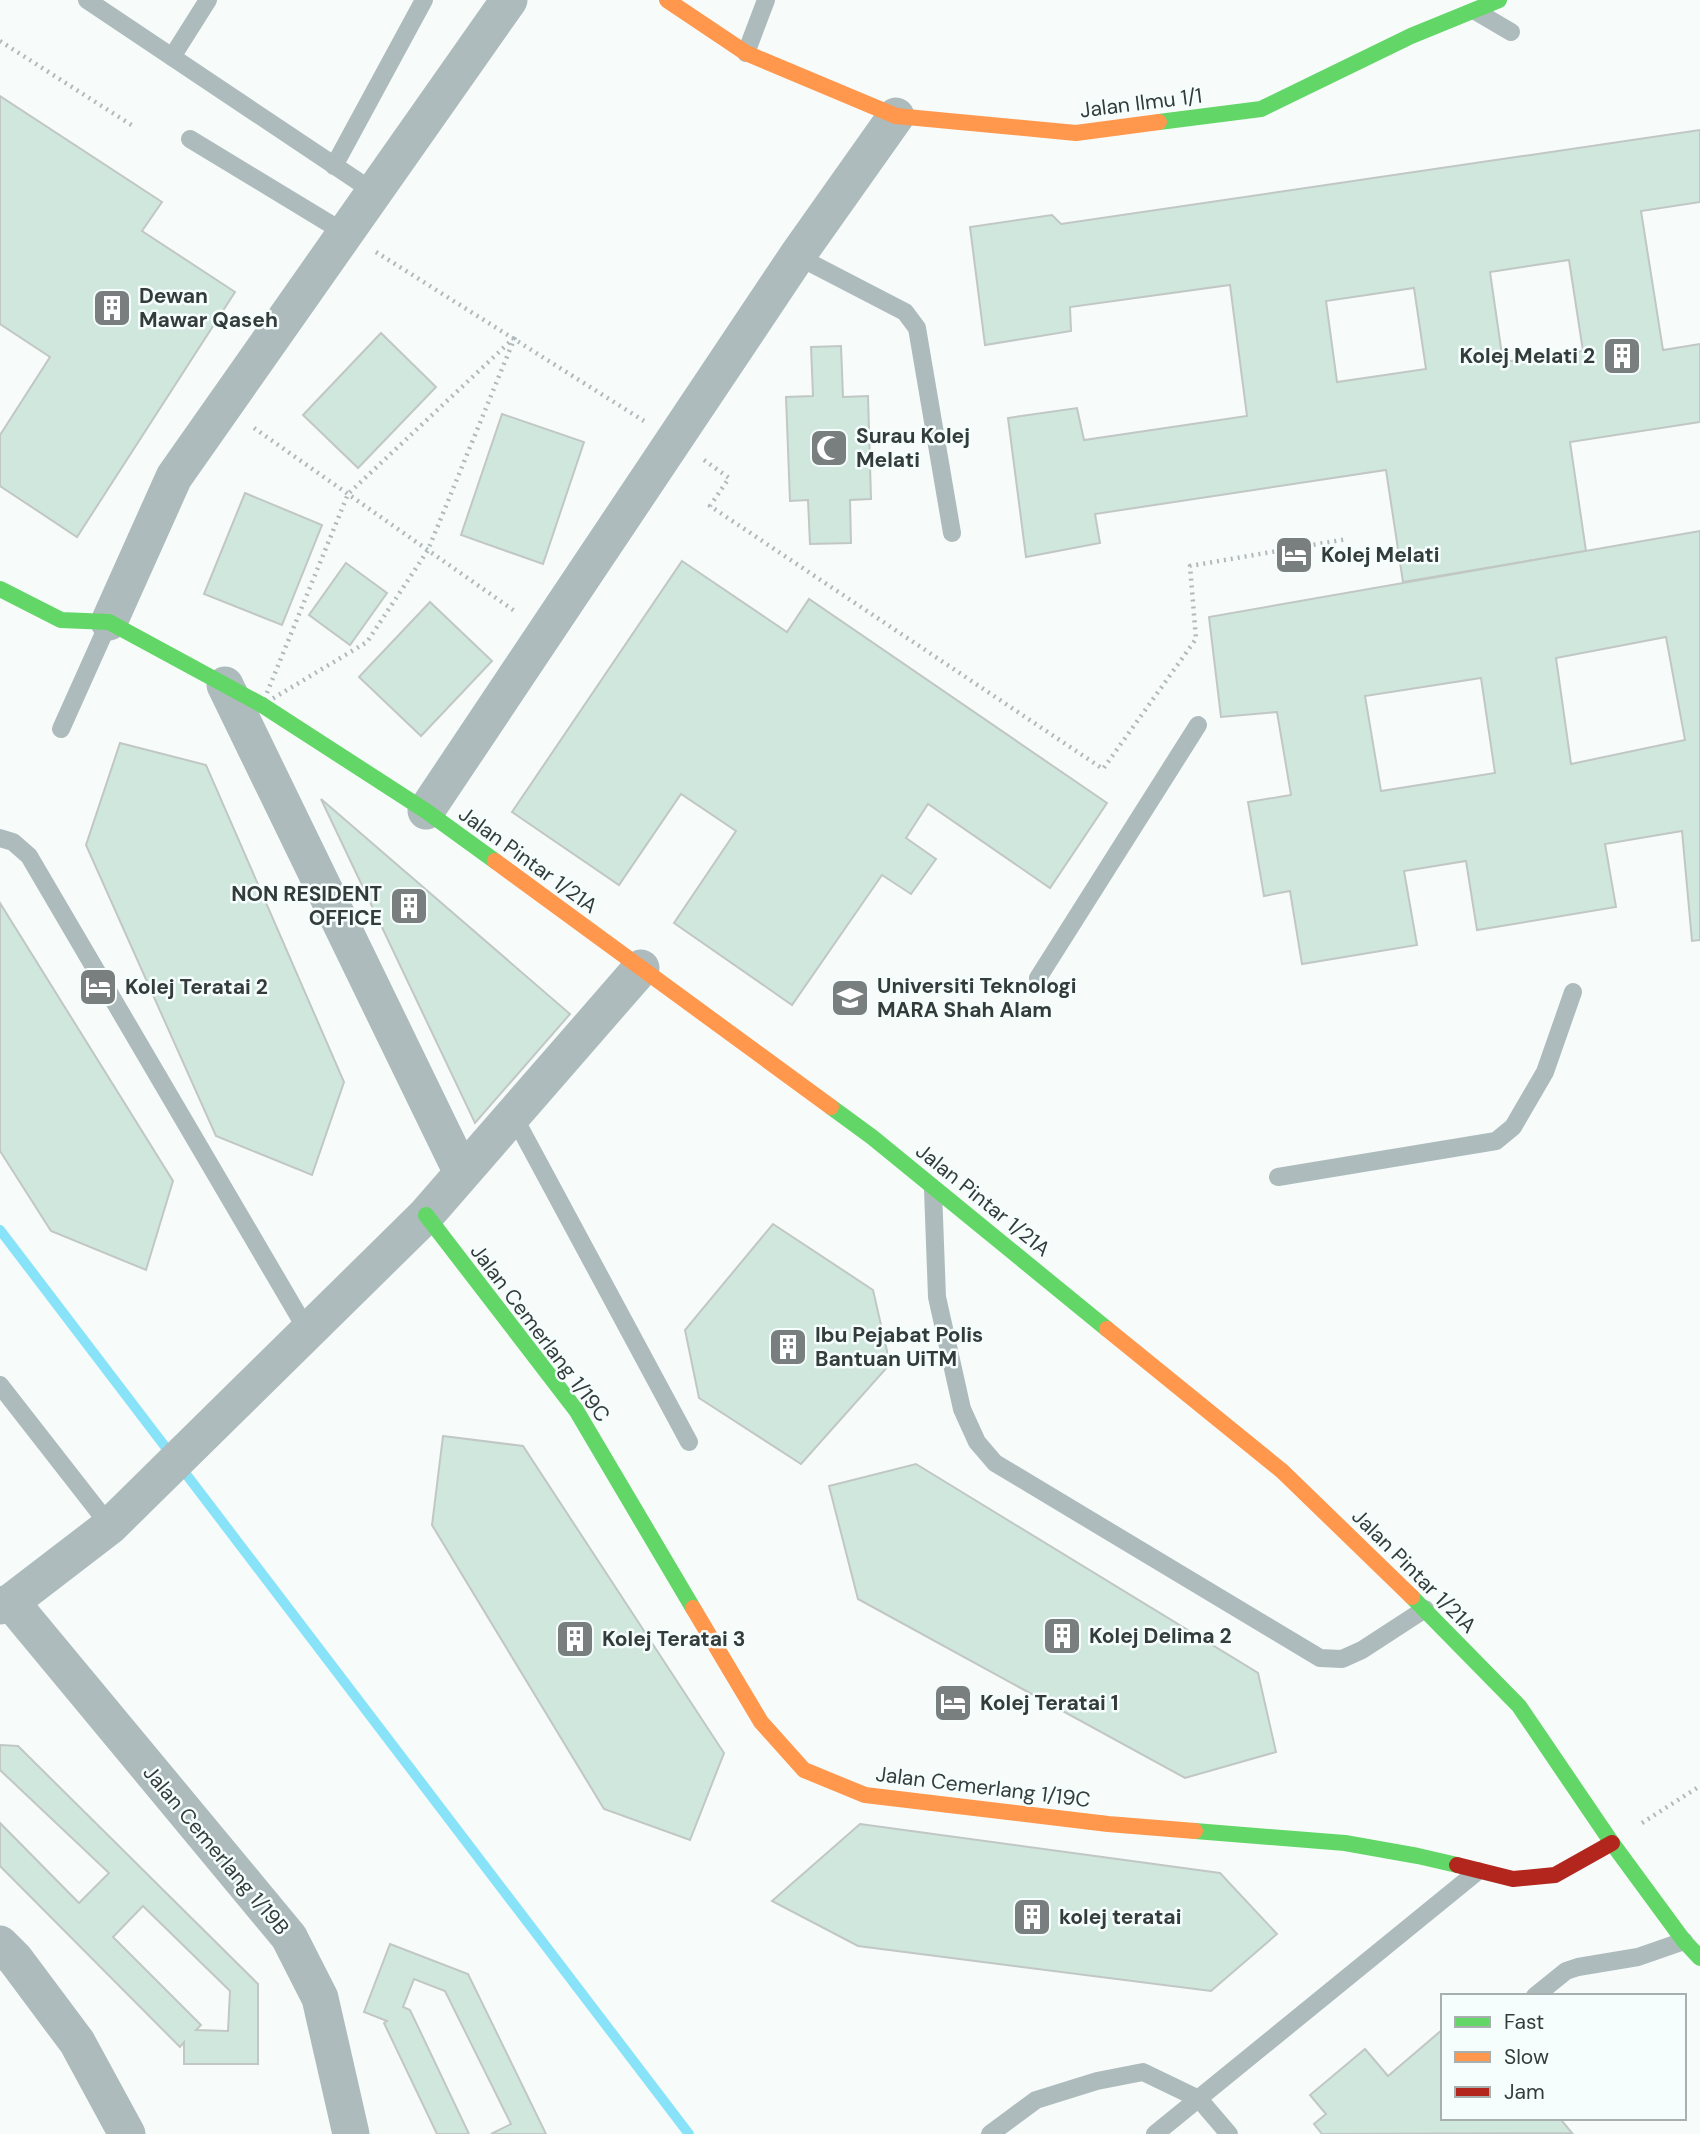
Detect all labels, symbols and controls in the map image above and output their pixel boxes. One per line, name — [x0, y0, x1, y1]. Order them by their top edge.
street label: Jalan Ilmu 1/1 — [1078, 82, 1204, 124]
place label: Dewan Mawar Qaseh — [139, 282, 278, 334]
building icon: Dewan Mawar Qaseh — [91, 287, 133, 329]
building icon: Kolej Melati 2 — [1601, 335, 1643, 377]
place label: Kolej Melati 2 — [1460, 342, 1595, 370]
place label: Surau Kolej Melati — [856, 422, 970, 474]
mosque icon: Surau Kolej Melati — [808, 427, 850, 469]
hotel icon: Kolej Melati — [1273, 534, 1315, 576]
place label: Kolej Melati — [1321, 541, 1439, 569]
street label: Jalan Pintar 1/21A — [453, 800, 603, 920]
place label: NON RESIDENT OFFICE — [231, 880, 382, 932]
building icon: NON RESIDENT OFFICE — [388, 885, 430, 927]
hotel icon: Kolej Teratai 2 — [77, 966, 119, 1008]
place label: Universiti Teknologi MARA Shah Alam — [877, 972, 1077, 1024]
place label: Kolej Teratai 2 — [125, 973, 268, 1001]
school or university icon: Universiti Teknologi MARA Shah Alam — [829, 977, 871, 1019]
street label: Jalan Pintar 1/21A — [910, 1137, 1056, 1263]
street label: Jalan Cemerlang 1/19C — [464, 1238, 616, 1428]
place label: Ibu Pejabat Polis Bantuan UiTM — [815, 1321, 983, 1373]
building icon: Ibu Pejabat Polis Bantuan UiTM — [767, 1326, 809, 1368]
street label: Jalan Pintar 1/21A — [1346, 1503, 1482, 1639]
building icon: Kolej Delima 2 — [1041, 1615, 1083, 1657]
building icon: Kolej Teratai 3 — [554, 1618, 596, 1660]
place label: Kolej Delima 2 — [1089, 1622, 1232, 1650]
place label: Kolej Teratai 3 — [602, 1625, 745, 1653]
hotel icon: Kolej Teratai 1 — [932, 1682, 974, 1724]
place label: Kolej Teratai 1 — [980, 1689, 1118, 1717]
street label: Jalan Cemerlang 1/19B — [137, 1759, 295, 1941]
street label: Jalan Cemerlang 1/19C — [874, 1760, 1092, 1814]
building icon: kolej teratai — [1011, 1896, 1053, 1938]
place label: kolej teratai — [1059, 1903, 1181, 1931]
legend — [1441, 1994, 1686, 2120]
text: Fast — [1504, 2008, 1544, 2036]
text: Slow — [1504, 2043, 1549, 2071]
text: Jam — [1504, 2078, 1545, 2106]

